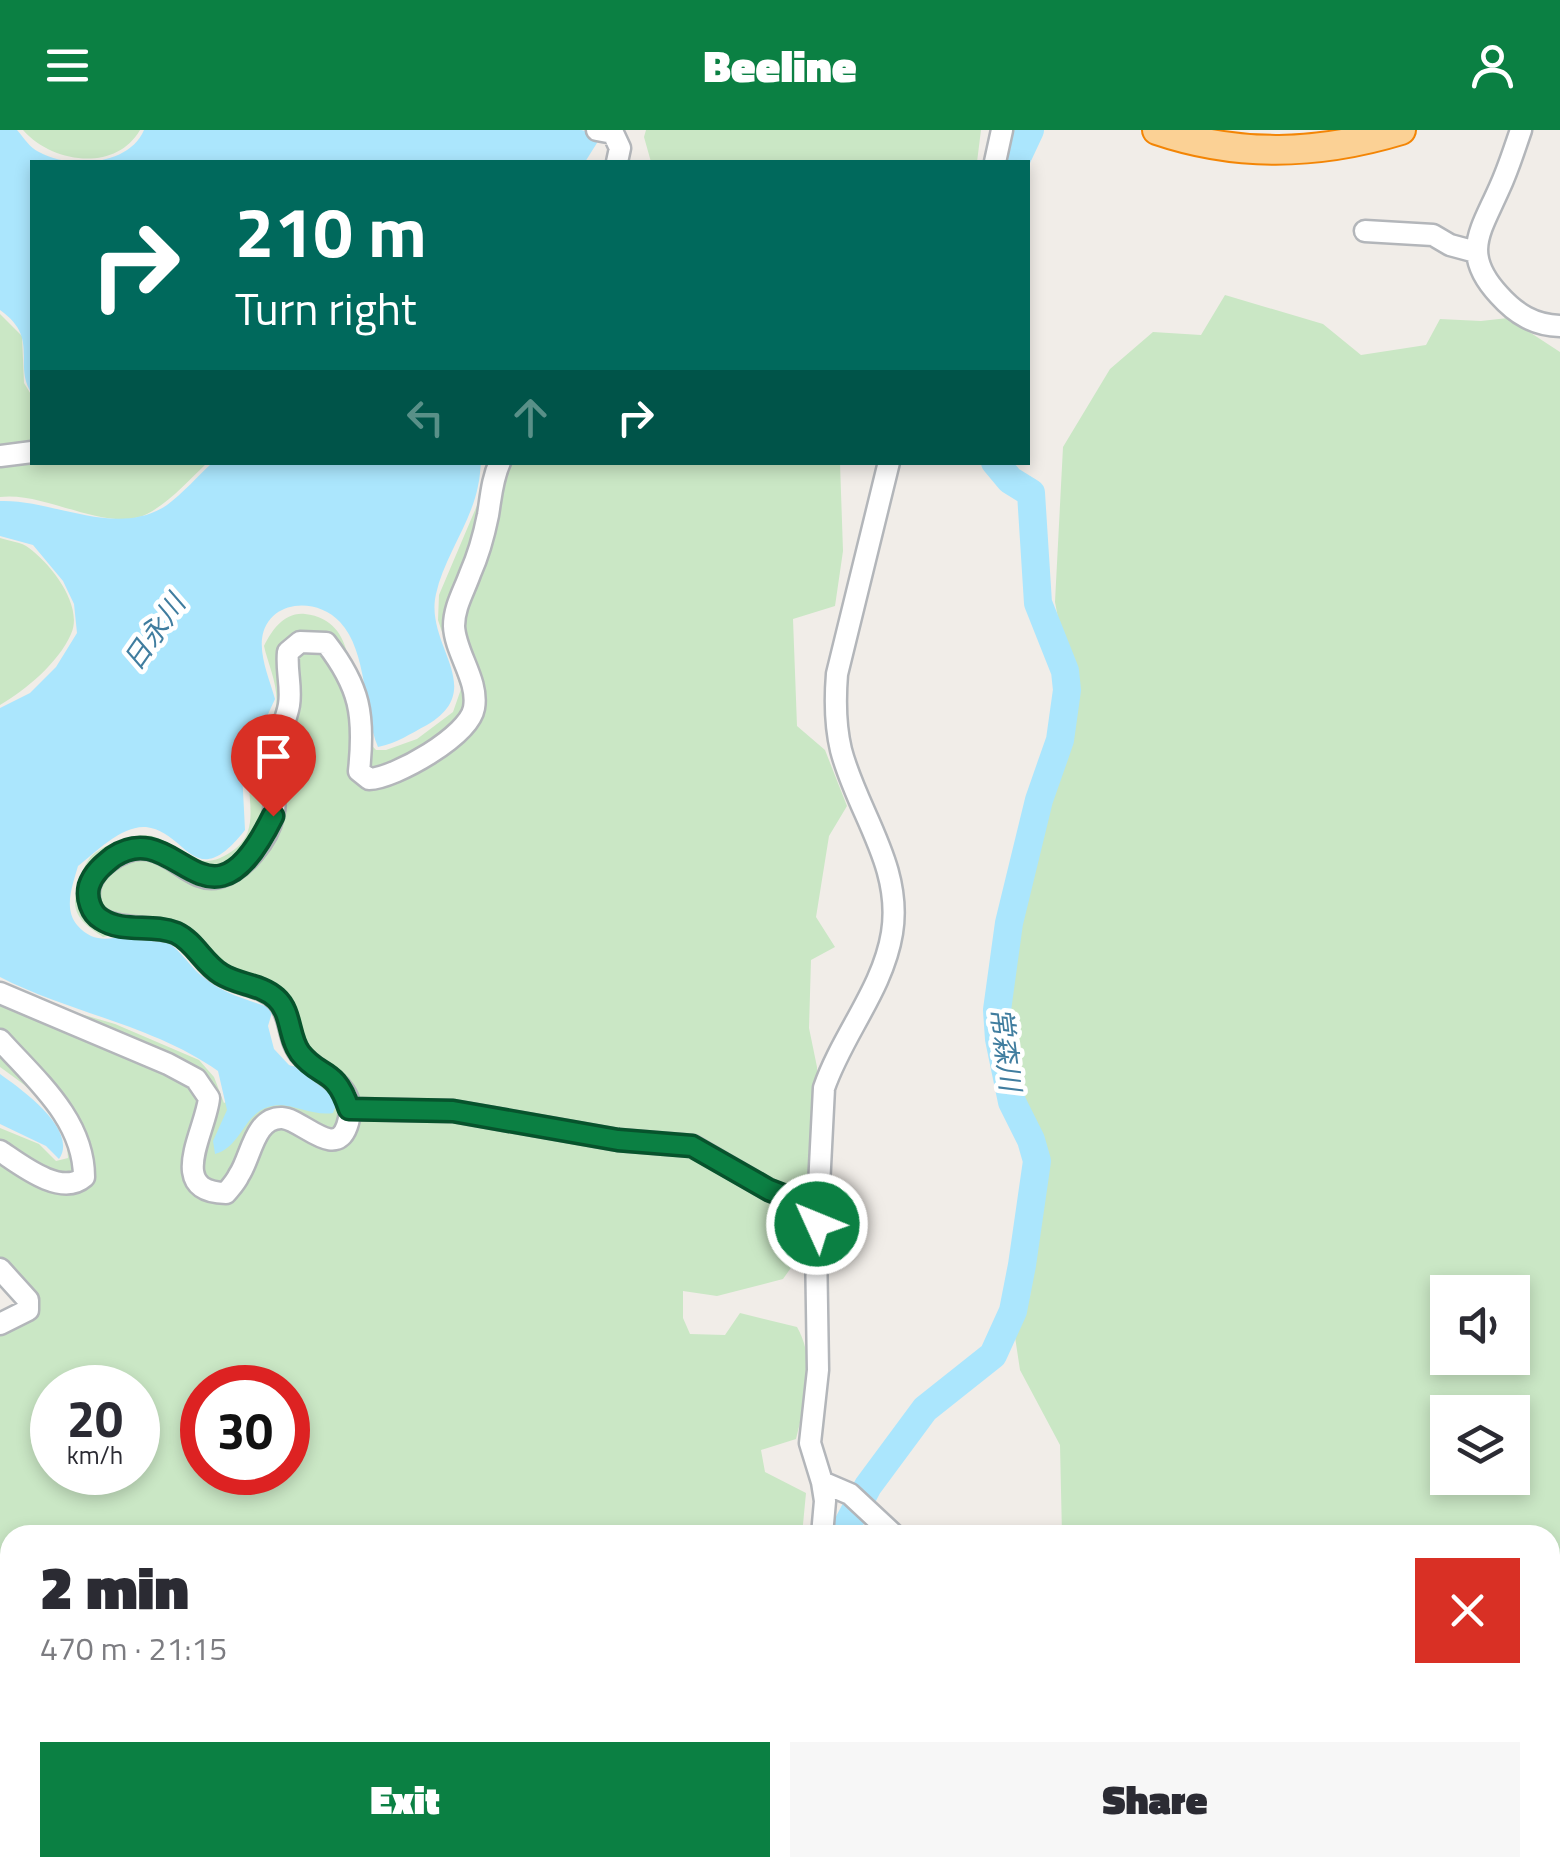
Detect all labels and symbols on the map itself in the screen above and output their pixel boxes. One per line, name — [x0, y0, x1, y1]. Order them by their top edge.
water label: 日永川 — [112, 583, 197, 678]
pin — [231, 714, 316, 817]
water label: 常森川 — [980, 1005, 1033, 1096]
position arrow — [765, 1172, 869, 1276]
speed limit sign: 30 — [180, 1365, 310, 1495]

